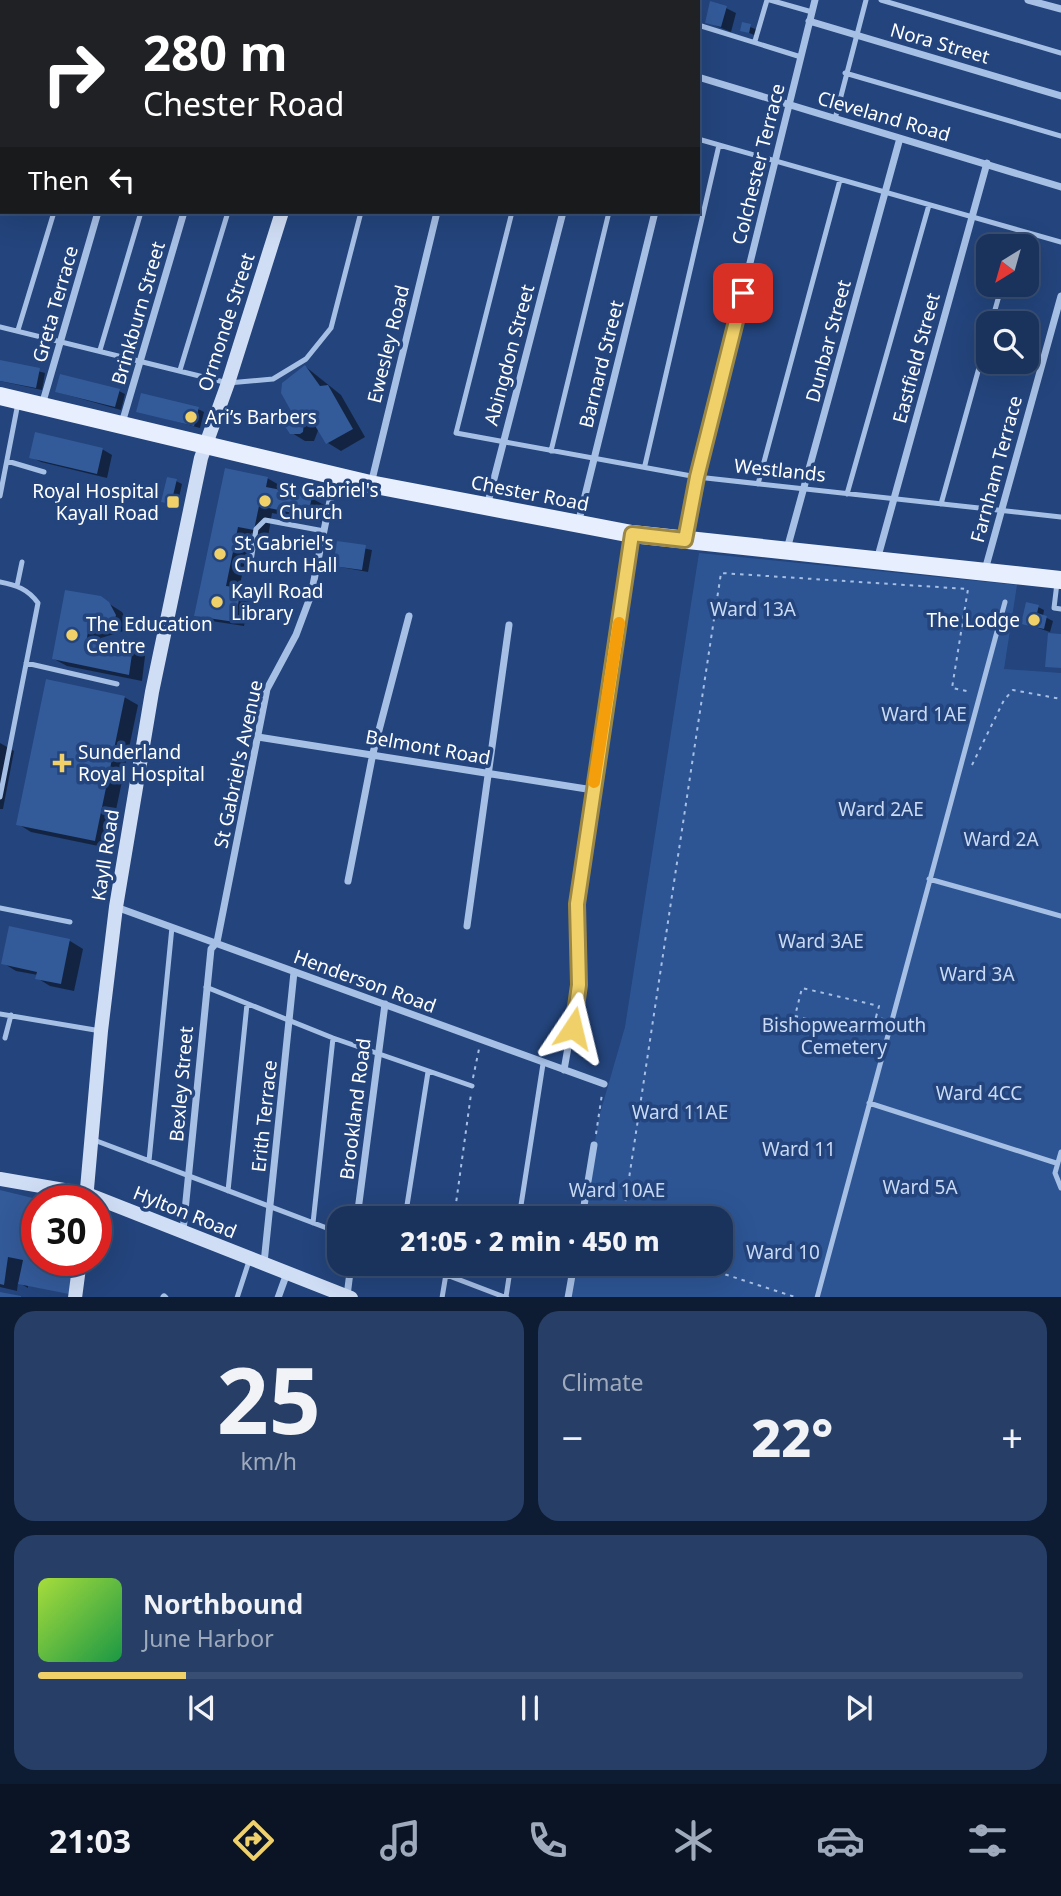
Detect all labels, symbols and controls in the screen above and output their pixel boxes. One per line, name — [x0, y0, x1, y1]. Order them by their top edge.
street label: Nora Street — [887, 16, 993, 70]
text: 280 m — [143, 19, 288, 85]
icon: right — [28, 28, 119, 119]
street label: Colchester Terrace — [725, 81, 791, 247]
text: Chester Road — [143, 82, 344, 125]
street label: Cleveland Road — [814, 85, 954, 147]
icon: left — [103, 161, 141, 199]
text: Then — [28, 162, 89, 198]
north arrow — [976, 234, 1040, 298]
map controls — [976, 234, 1039, 374]
street label: Brinkburn Street — [105, 238, 171, 388]
street label: Greta Terrace — [26, 243, 84, 365]
street label: Ormonde Street — [191, 249, 261, 395]
pin — [713, 263, 773, 323]
icon: arrive — [724, 274, 762, 312]
street label: Dunbar Street — [799, 277, 857, 405]
street label: Abingdon Street — [478, 281, 540, 428]
street label: Ewesley Road — [361, 282, 415, 406]
street label: Eastfield Street — [886, 290, 946, 426]
street label: Barnard Street — [573, 297, 629, 430]
button: search — [976, 311, 1039, 374]
street label: Farnham Terrace — [964, 393, 1028, 545]
place label: Ari’s Barbers — [205, 404, 317, 430]
marker: Ari’s Barbers — [183, 409, 199, 425]
street label: Westlands — [733, 452, 827, 488]
street label: Chester Road — [469, 469, 591, 517]
place label: St Gabriel's Church — [279, 477, 379, 525]
place label: Royal Hospital Kayall Road — [32, 478, 159, 526]
marker: St Gabriel's Church — [257, 493, 273, 509]
marker: Royal Hospital Kayall Road — [165, 494, 181, 510]
place label: St Gabriel's Church Hall — [234, 530, 337, 578]
marker: St Gabriel's Church Hall — [212, 546, 228, 562]
place label: Kayll Road Library — [231, 578, 324, 626]
marker: Kayll Road Library — [209, 594, 225, 610]
park label: Ward 13A — [710, 596, 797, 622]
place label: The Lodge — [927, 607, 1020, 633]
place label: The Education Centre — [86, 611, 213, 659]
marker: The Lodge — [1026, 612, 1042, 628]
marker: The Education Centre — [64, 627, 80, 643]
street label: St Gabriel's Avenue — [207, 678, 269, 850]
park label: Ward 1AE — [881, 701, 967, 727]
street label: Belmont Road — [363, 723, 493, 771]
place label: Sunderland Royal Hospital — [78, 739, 205, 787]
marker: Sunderland Royal Hospital — [52, 753, 72, 773]
park label: Ward 2AE — [838, 796, 924, 822]
street label: Kayll Road — [85, 807, 125, 903]
park label: Ward 2A — [963, 826, 1039, 852]
park label: Ward 3AE — [778, 928, 864, 954]
street label: Henderson Road — [290, 943, 440, 1019]
park label: Ward 3A — [939, 961, 1015, 987]
position arrow — [536, 991, 610, 1065]
park label: Bishopwearmouth Cemetery — [762, 1012, 926, 1060]
street label: Bexley Street — [163, 1025, 199, 1143]
street label: Brookland Road — [333, 1037, 377, 1181]
street label: Erith Terrace — [245, 1059, 283, 1173]
park label: Ward 4CC — [936, 1080, 1022, 1106]
park label: Ward 11AE — [632, 1099, 728, 1125]
park label: Ward 11 — [762, 1136, 836, 1162]
park label: Ward 5A — [882, 1174, 958, 1200]
park label: Ward 10AE — [569, 1177, 665, 1203]
street label: Hylton Road — [129, 1179, 241, 1245]
speed limit sign: 30 — [21, 1185, 112, 1276]
text: 21:05 · 2 min · 450 m — [400, 1223, 660, 1259]
park label: Ward 10 — [746, 1239, 820, 1265]
text: 25 — [217, 1337, 321, 1461]
text: Climate — [562, 1366, 644, 1398]
text: 22° — [751, 1401, 833, 1472]
text: − — [562, 1411, 583, 1463]
text: + — [1001, 1411, 1023, 1463]
text: km/h — [240, 1445, 297, 1477]
text: Northbound — [143, 1586, 303, 1622]
text: June Harbor — [143, 1622, 274, 1654]
icon: previous — [183, 1689, 221, 1727]
icon: pause — [511, 1689, 549, 1727]
icon: next — [840, 1689, 878, 1727]
icon: directions — [229, 1816, 278, 1865]
icon: music — [376, 1816, 425, 1865]
icon: phone — [523, 1816, 572, 1865]
icon: climate — [669, 1816, 718, 1865]
icon: car — [816, 1816, 865, 1865]
icon: filters — [963, 1816, 1012, 1865]
text: 21:03 — [49, 1819, 131, 1862]

